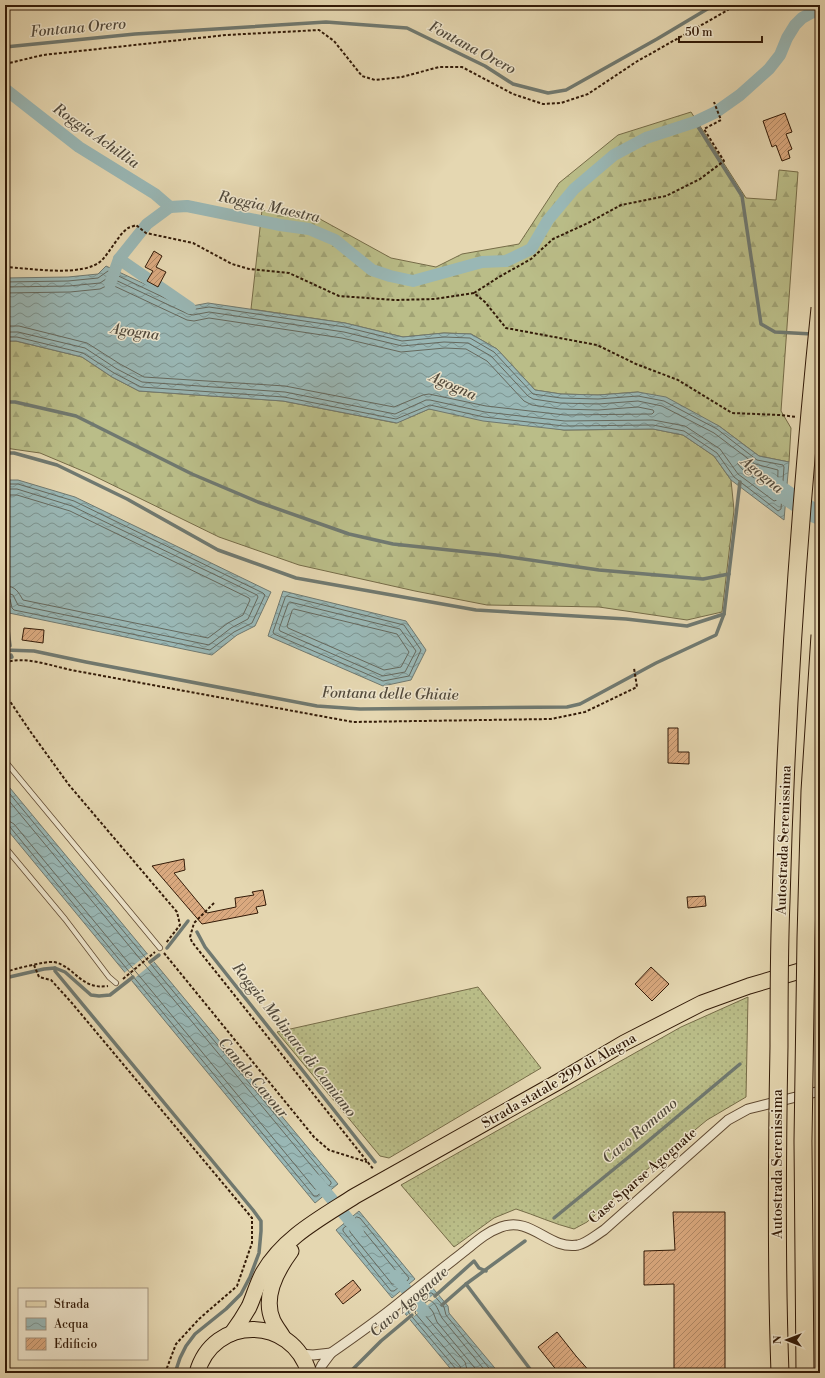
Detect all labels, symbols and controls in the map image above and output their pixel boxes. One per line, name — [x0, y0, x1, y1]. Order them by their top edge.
water label: Fontana Orero — [29, 14, 127, 42]
water label: Fontana Orero — [425, 17, 519, 79]
scale bar — [679, 18, 762, 44]
text: 50 m — [685, 25, 713, 40]
water label: Roggia Achillia — [48, 99, 143, 173]
water label: Roggia Maestra — [216, 187, 322, 227]
water label: Agogna — [108, 319, 161, 345]
water label: Agogna — [425, 367, 480, 405]
water label: Agogna — [735, 451, 787, 498]
water label: Fontana delle Ghiaie — [321, 683, 459, 705]
street label: Autostrada Serenissima — [772, 764, 796, 916]
water label: Roggia Molinara di Camiano — [227, 958, 360, 1121]
street label: Strada statale 299 di Alagna — [478, 1029, 640, 1133]
water label: Canale Cavour — [214, 1034, 293, 1123]
street label: Autostrada Serenissima — [769, 1088, 787, 1240]
water label: Cavo Romano — [599, 1094, 682, 1168]
street label: Case Sparse Agognate — [585, 1124, 701, 1228]
water label: Cavo Agognate — [366, 1263, 452, 1341]
legend — [18, 1288, 148, 1360]
text: Strada — [54, 1297, 90, 1312]
text: Acqua — [53, 1317, 89, 1332]
north arrow — [767, 1320, 807, 1360]
text: N — [771, 1335, 785, 1344]
text: Edificio — [54, 1337, 97, 1352]

